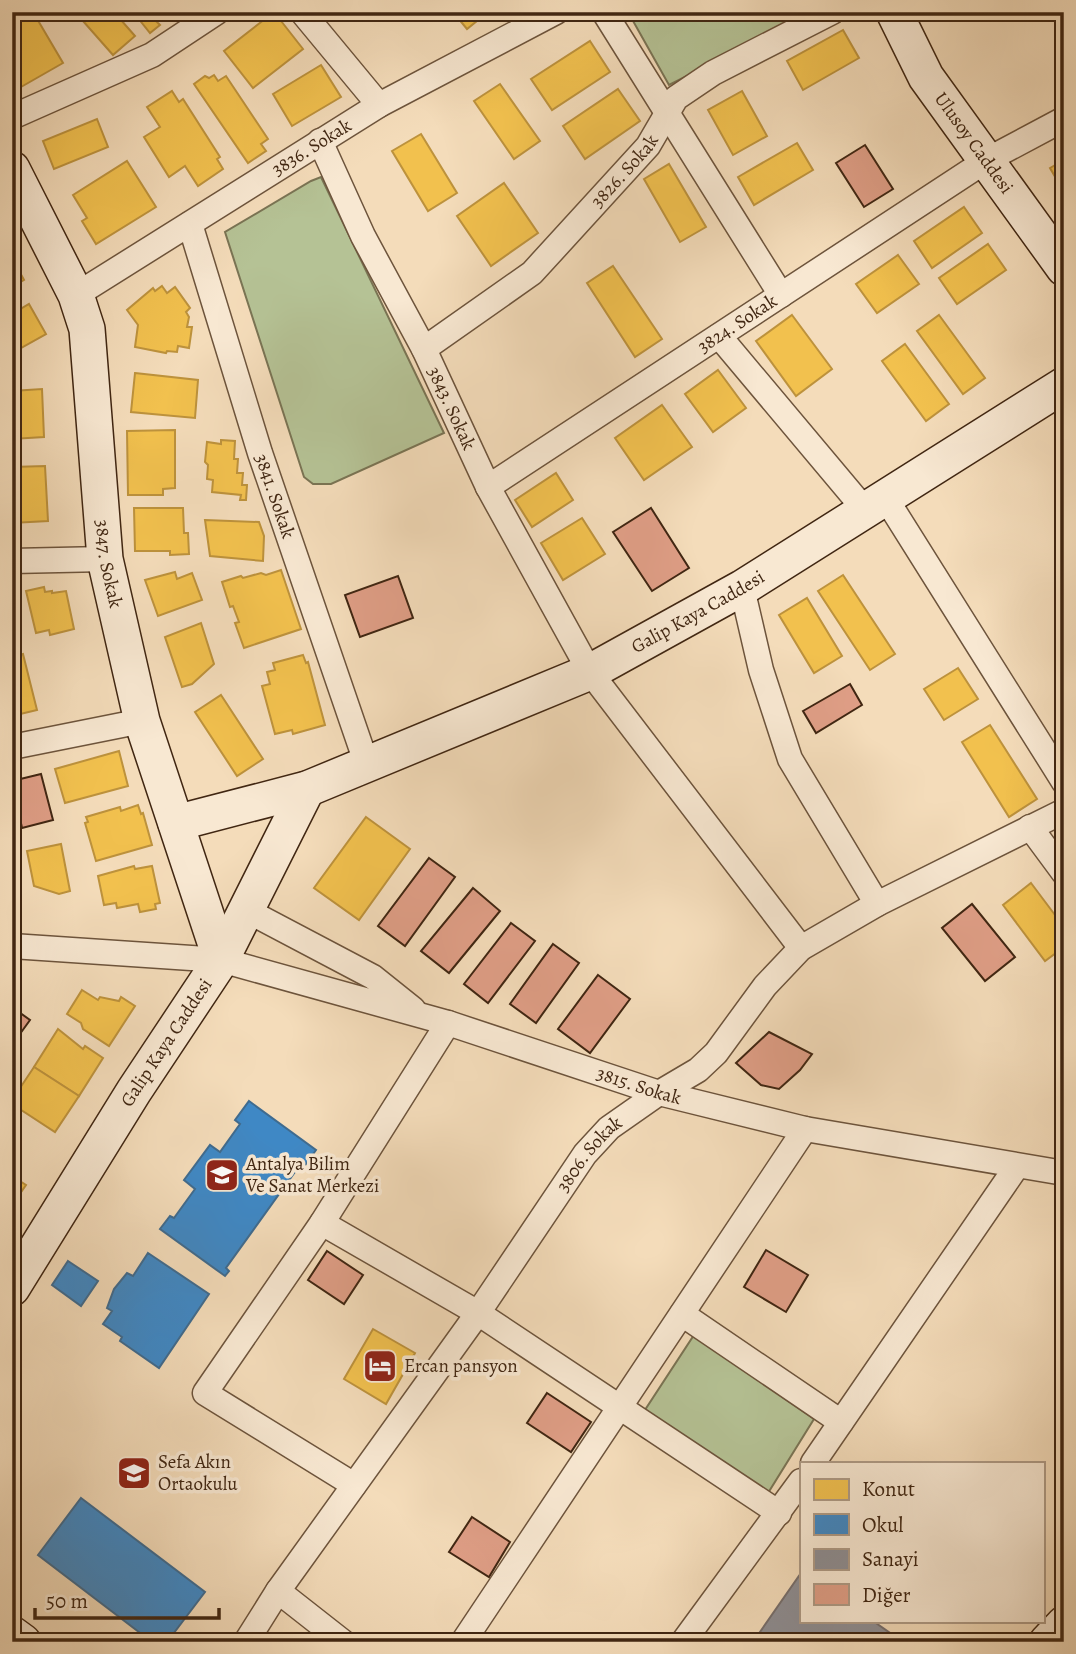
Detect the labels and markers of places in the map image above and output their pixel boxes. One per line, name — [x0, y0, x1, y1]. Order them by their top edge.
place label: Antalya Bilim Ve Sanat Merkezi — [245, 1151, 379, 1199]
school or university icon: Antalya Bilim Ve Sanat Merkezi — [203, 1156, 241, 1194]
hotel icon: Ercan pansyon — [361, 1347, 399, 1385]
place label: Ercan pansyon — [404, 1353, 518, 1379]
place label: Sefa Akın Ortaokulu — [158, 1449, 238, 1497]
school or university icon: Sefa Akın Ortaokulu — [115, 1454, 153, 1492]

